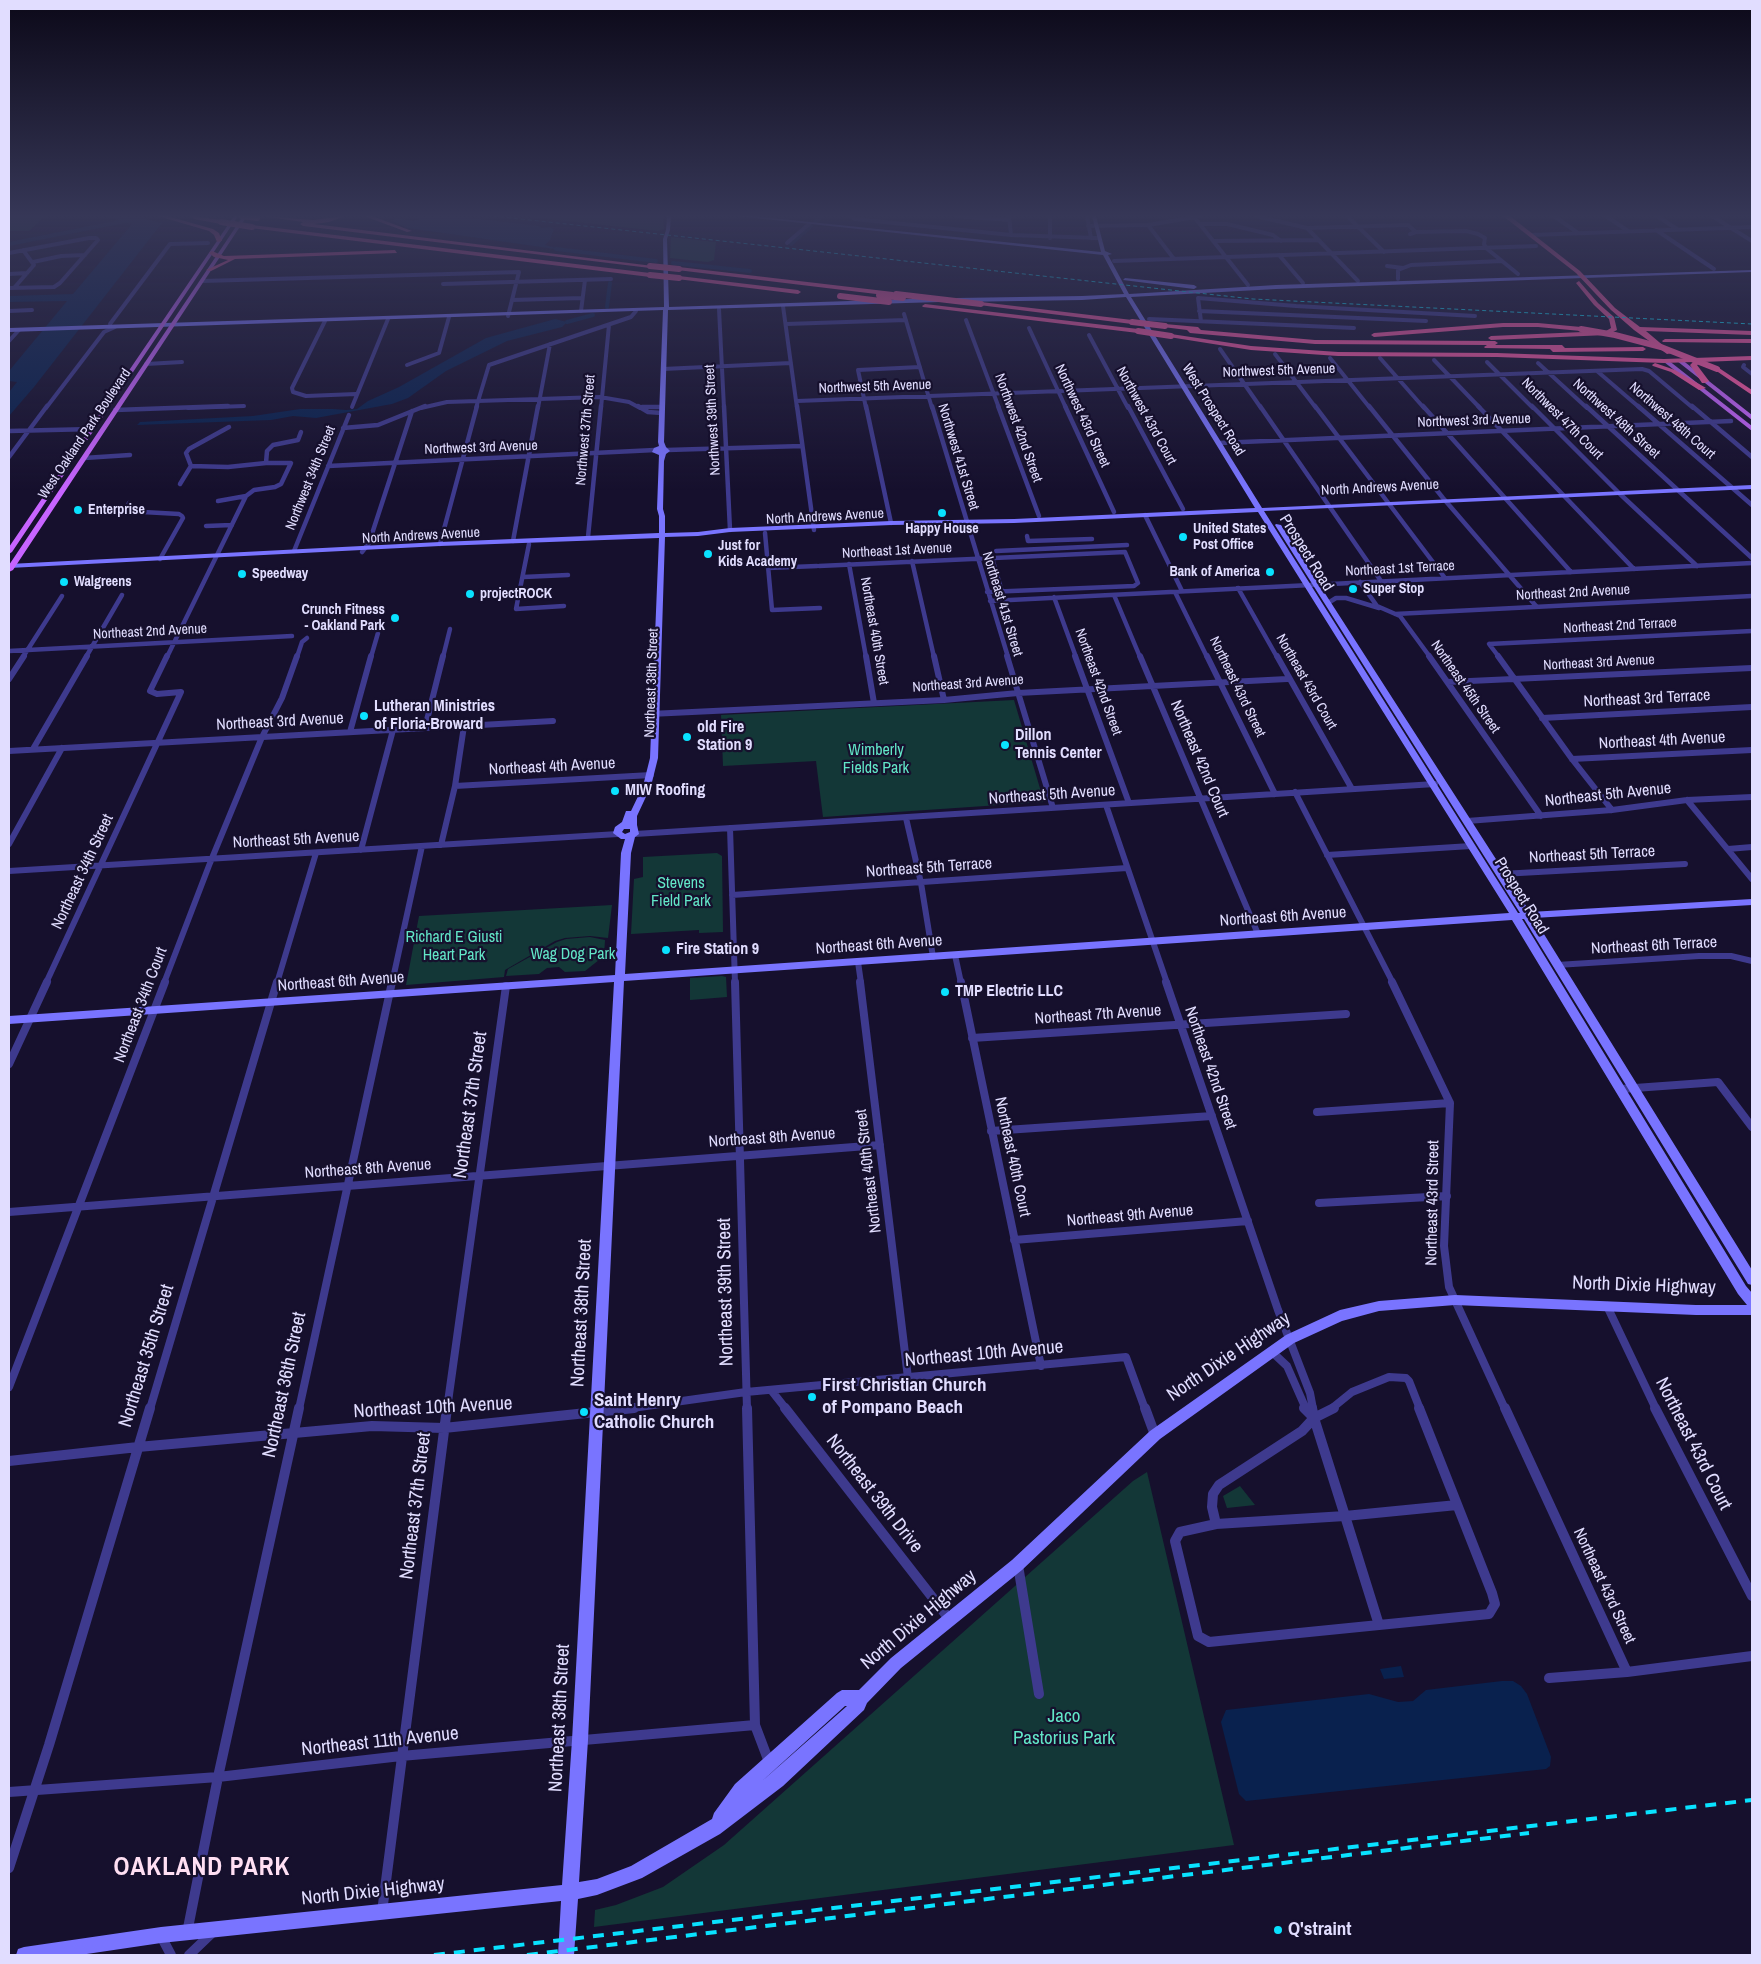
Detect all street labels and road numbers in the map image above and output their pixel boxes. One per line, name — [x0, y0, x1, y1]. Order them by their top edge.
street label: West Prospect Road — [1178, 361, 1248, 459]
street label: Northwest 5th Avenue — [1222, 361, 1336, 381]
street label: Northwest 43rd Street — [1051, 362, 1113, 470]
street label: Northwest 39th Street — [702, 364, 724, 476]
street label: Northwest 43rd Court — [1112, 364, 1180, 468]
street label: West Oakland Park Boulevard — [35, 366, 135, 502]
street label: Northwest 42nd Street — [991, 371, 1045, 485]
street label: Northwest 37th Street — [573, 374, 599, 486]
street label: Northwest 47th Court — [1518, 375, 1606, 463]
street label: Northwest 48th Street — [1569, 376, 1663, 462]
street label: Northwest 5th Avenue — [818, 377, 932, 397]
street label: Northwest 48th Court — [1626, 379, 1718, 463]
street label: Northwest 41st Street — [934, 402, 982, 512]
street label: Northwest 3rd Avenue — [1417, 411, 1531, 431]
street label: Northwest 34th Street — [282, 423, 340, 533]
street label: Northwest 3rd Avenue — [424, 438, 538, 458]
street label: North Andrews Avenue — [1321, 477, 1439, 499]
street label: North Andrews Avenue — [766, 506, 884, 528]
street label: Prospect Road — [1275, 511, 1337, 595]
street label: North Andrews Avenue — [362, 525, 480, 547]
street label: Northeast 1st Avenue — [842, 540, 952, 562]
street label: Northeast 41st Street — [978, 550, 1026, 658]
street label: Northeast 1st Terrace — [1345, 558, 1455, 580]
street label: Northeast 40th Street — [856, 576, 892, 686]
street label: Northeast 2nd Avenue — [1516, 582, 1630, 604]
street label: Northeast 2nd Terrace — [1563, 615, 1677, 637]
street label: Northeast 2nd Avenue — [93, 621, 207, 643]
street label: Northeast 42nd Street — [1071, 626, 1125, 738]
street label: Northeast 38th Street — [642, 628, 662, 738]
street label: Northeast 43rd Court — [1272, 631, 1340, 733]
street label: Northeast 43rd Street — [1205, 634, 1269, 740]
street label: Northeast 45th Street — [1427, 637, 1503, 737]
street label: Northeast 3rd Avenue — [1543, 652, 1655, 674]
street label: Northeast 3rd Avenue — [912, 672, 1024, 696]
street label: Northeast 3rd Terrace — [1583, 686, 1711, 712]
street label: Northeast 42nd Court — [1166, 698, 1232, 820]
street label: Northeast 3rd Avenue — [216, 709, 344, 735]
street label: Northeast 4th Avenue — [1598, 728, 1726, 754]
street label: Northeast 4th Avenue — [488, 754, 616, 780]
street label: Northeast 5th Avenue — [1544, 779, 1672, 811]
street label: Northeast 5th Avenue — [988, 781, 1116, 809]
street label: Northeast 34th Street — [48, 811, 118, 933]
street label: Northeast 5th Avenue — [232, 827, 360, 853]
street label: Northeast 5th Terrace — [1529, 842, 1655, 868]
street label: Northeast 5th Terrace — [865, 854, 993, 882]
street label: Prospect Road — [1490, 854, 1552, 938]
street label: Northeast 6th Avenue — [1219, 903, 1347, 931]
street label: Northeast 6th Avenue — [815, 931, 943, 959]
street label: Northeast 6th Terrace — [1591, 933, 1717, 959]
street label: Northeast 34th Court — [110, 945, 172, 1065]
street label: Northeast 6th Avenue — [277, 968, 405, 996]
street label: Northeast 7th Avenue — [1034, 1001, 1162, 1029]
street label: Northeast 42nd Street — [1180, 1004, 1240, 1132]
street label: Northeast 37th Street — [449, 1030, 493, 1180]
street label: Northeast 40th Court — [990, 1095, 1034, 1219]
street label: Northeast 40th Street — [852, 1108, 886, 1234]
street label: Northeast 8th Avenue — [708, 1124, 836, 1152]
street label: Northeast 43rd Street — [1422, 1140, 1444, 1266]
street label: Northeast 8th Avenue — [304, 1155, 432, 1183]
street label: Northeast 9th Avenue — [1066, 1201, 1194, 1231]
street label: Northeast 39th Street — [713, 1218, 739, 1366]
street label: Northeast 38th Street — [567, 1238, 597, 1388]
street label: North Dixie Highway — [1572, 1272, 1716, 1300]
street label: Northeast 35th Street — [114, 1282, 180, 1430]
street label: North Dixie Highway — [1163, 1307, 1295, 1407]
street label: Northeast 36th Street — [258, 1310, 312, 1460]
street label: Northeast 10th Avenue — [904, 1336, 1064, 1372]
street label: Northeast 43rd Court — [1650, 1374, 1736, 1514]
street label: Northeast 10th Avenue — [353, 1392, 513, 1424]
street label: Northeast 39th Drive — [821, 1430, 927, 1558]
street label: Northeast 37th Street — [396, 1431, 436, 1581]
street label: Northeast 43rd Street — [1569, 1525, 1639, 1647]
street label: North Dixie Highway — [857, 1565, 981, 1675]
street label: Northeast 38th Street — [545, 1643, 575, 1793]
street label: Northeast 11th Avenue — [300, 1722, 460, 1762]
street label: North Dixie Highway — [300, 1873, 446, 1911]

